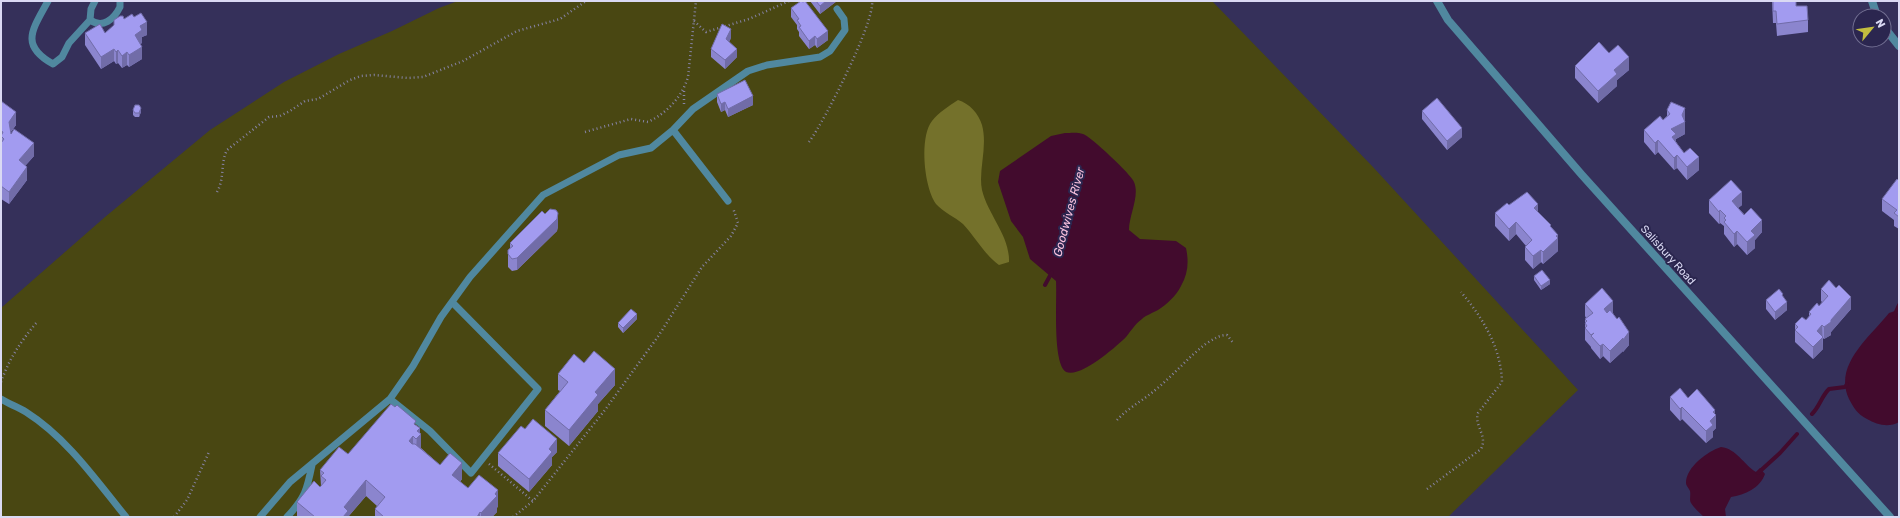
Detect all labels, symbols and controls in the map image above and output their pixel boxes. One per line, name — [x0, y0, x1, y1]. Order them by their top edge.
north arrow — [1852, 8, 1892, 48]
text: N — [1873, 17, 1888, 30]
water label: Goodwives River — [1050, 165, 1088, 258]
street label: Salisbury Road — [1638, 223, 1698, 287]

